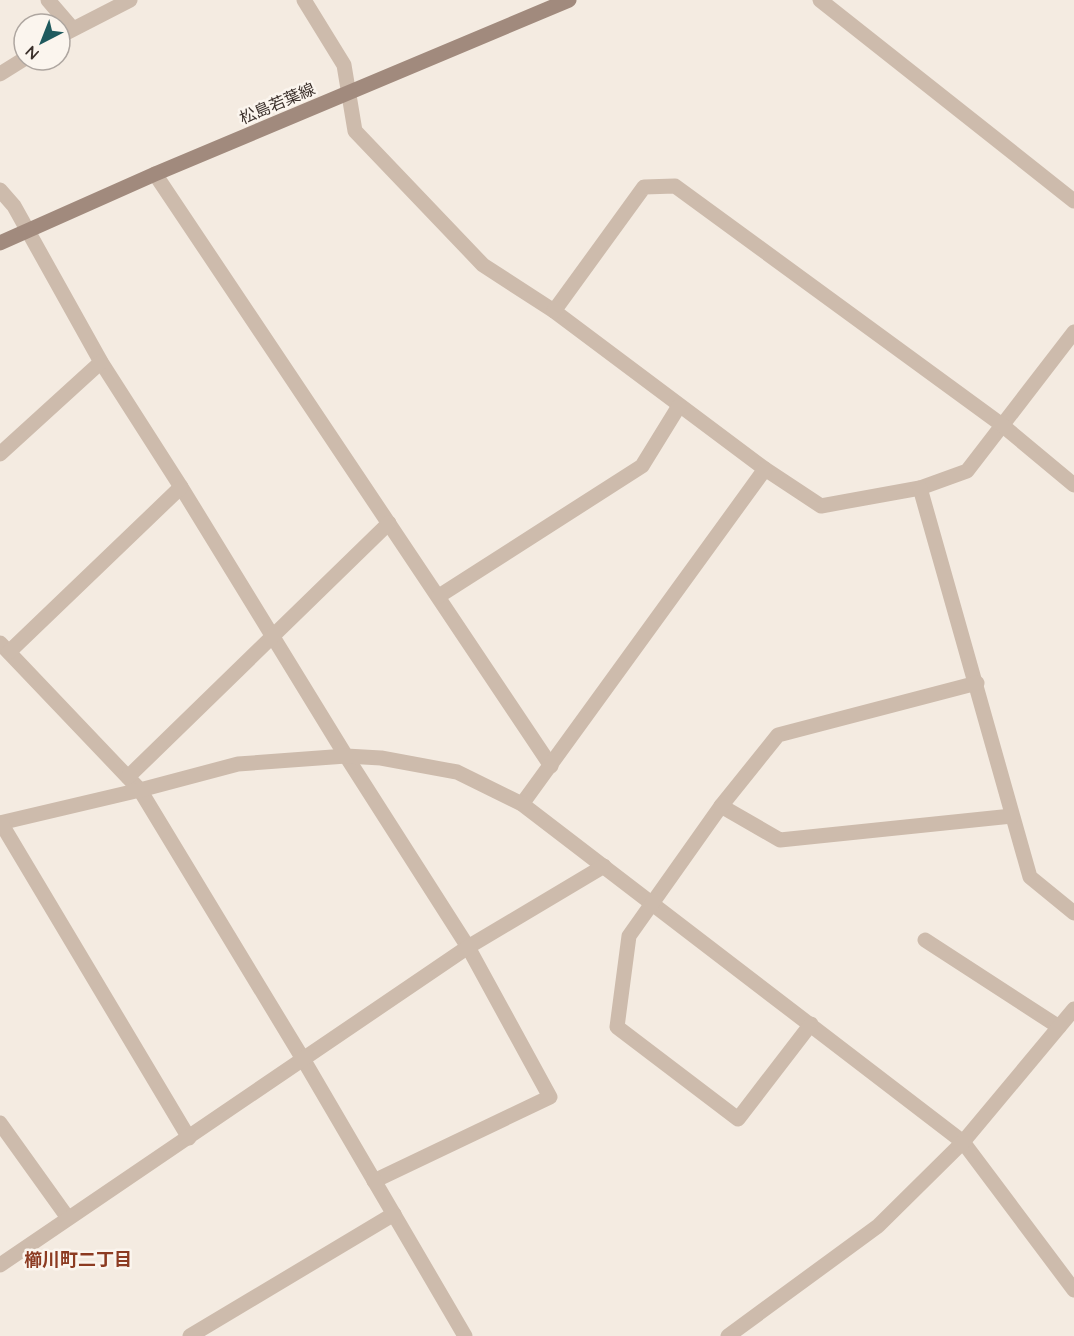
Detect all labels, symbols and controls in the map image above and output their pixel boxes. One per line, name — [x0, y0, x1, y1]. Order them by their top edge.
north arrow — [12, 12, 72, 72]
text: N — [21, 42, 43, 65]
street label: 松島若葉線 — [236, 78, 318, 128]
district label: 櫛川町二丁目 — [24, 1248, 132, 1271]

